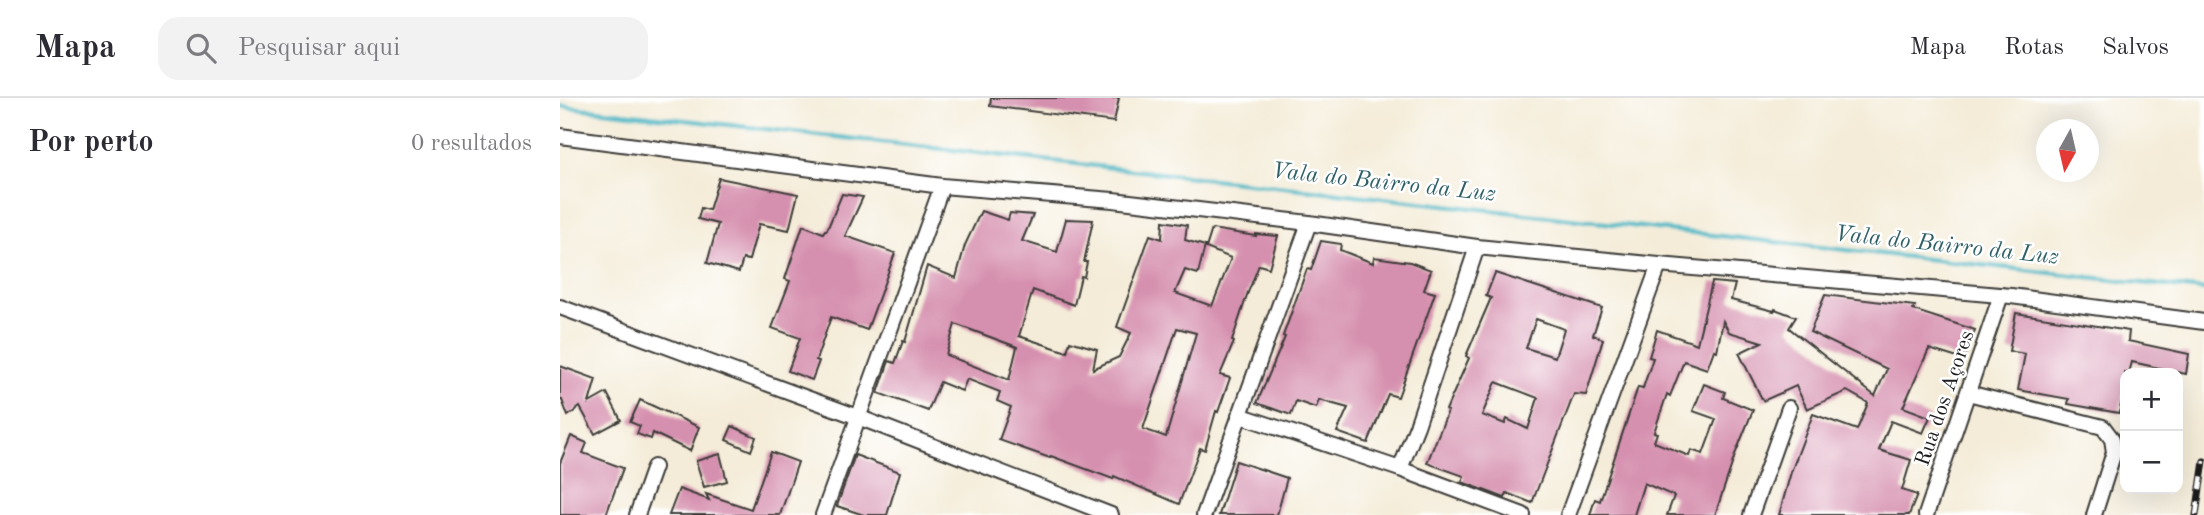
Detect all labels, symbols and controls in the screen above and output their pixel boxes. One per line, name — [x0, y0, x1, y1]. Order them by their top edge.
search box — [158, 17, 648, 80]
icon: search — [182, 29, 220, 67]
text: Mapa — [35, 32, 116, 65]
text: Pesquisar aqui — [238, 35, 400, 61]
text: Mapa — [1910, 36, 1966, 60]
text: Rotas — [2004, 36, 2064, 60]
text: Salvos — [2102, 36, 2169, 60]
north arrow — [2036, 119, 2099, 182]
text: Por perto — [28, 128, 154, 158]
text: 0 resultados — [411, 132, 532, 155]
water label: Vala do Bairro da Luz — [1271, 159, 1497, 206]
water label: Vala do Bairro da Luz — [1834, 222, 2060, 269]
street label: Rua dos Açores — [1912, 328, 1978, 469]
map controls — [2120, 368, 2183, 494]
button: + — [2120, 368, 2183, 431]
button: − — [2120, 431, 2183, 494]

